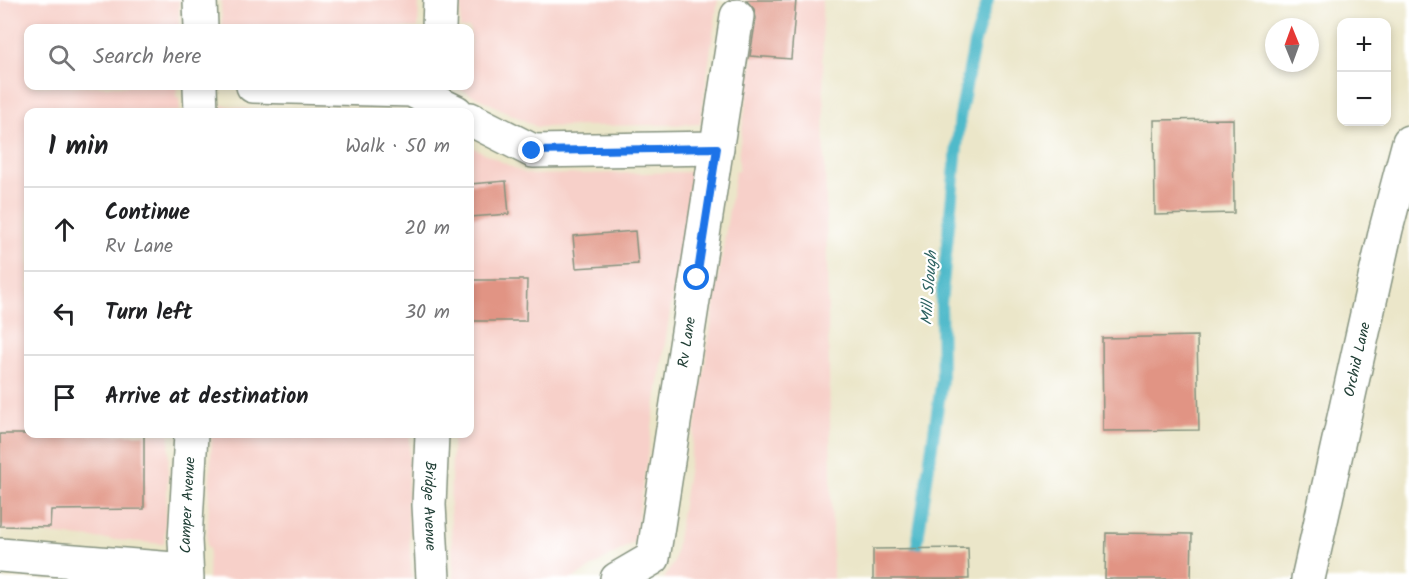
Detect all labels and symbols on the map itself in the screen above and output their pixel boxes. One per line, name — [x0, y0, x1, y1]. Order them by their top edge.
north arrow — [1265, 18, 1319, 72]
route end — [518, 137, 544, 163]
water label: Mill Slough — [914, 249, 945, 326]
route start — [683, 264, 709, 290]
street label: Rv Lane — [672, 315, 703, 370]
street label: Orchid Lane — [1338, 320, 1378, 399]
street label: Camper Avenue — [174, 456, 203, 554]
street label: Bridge Avenue — [416, 461, 442, 552]

